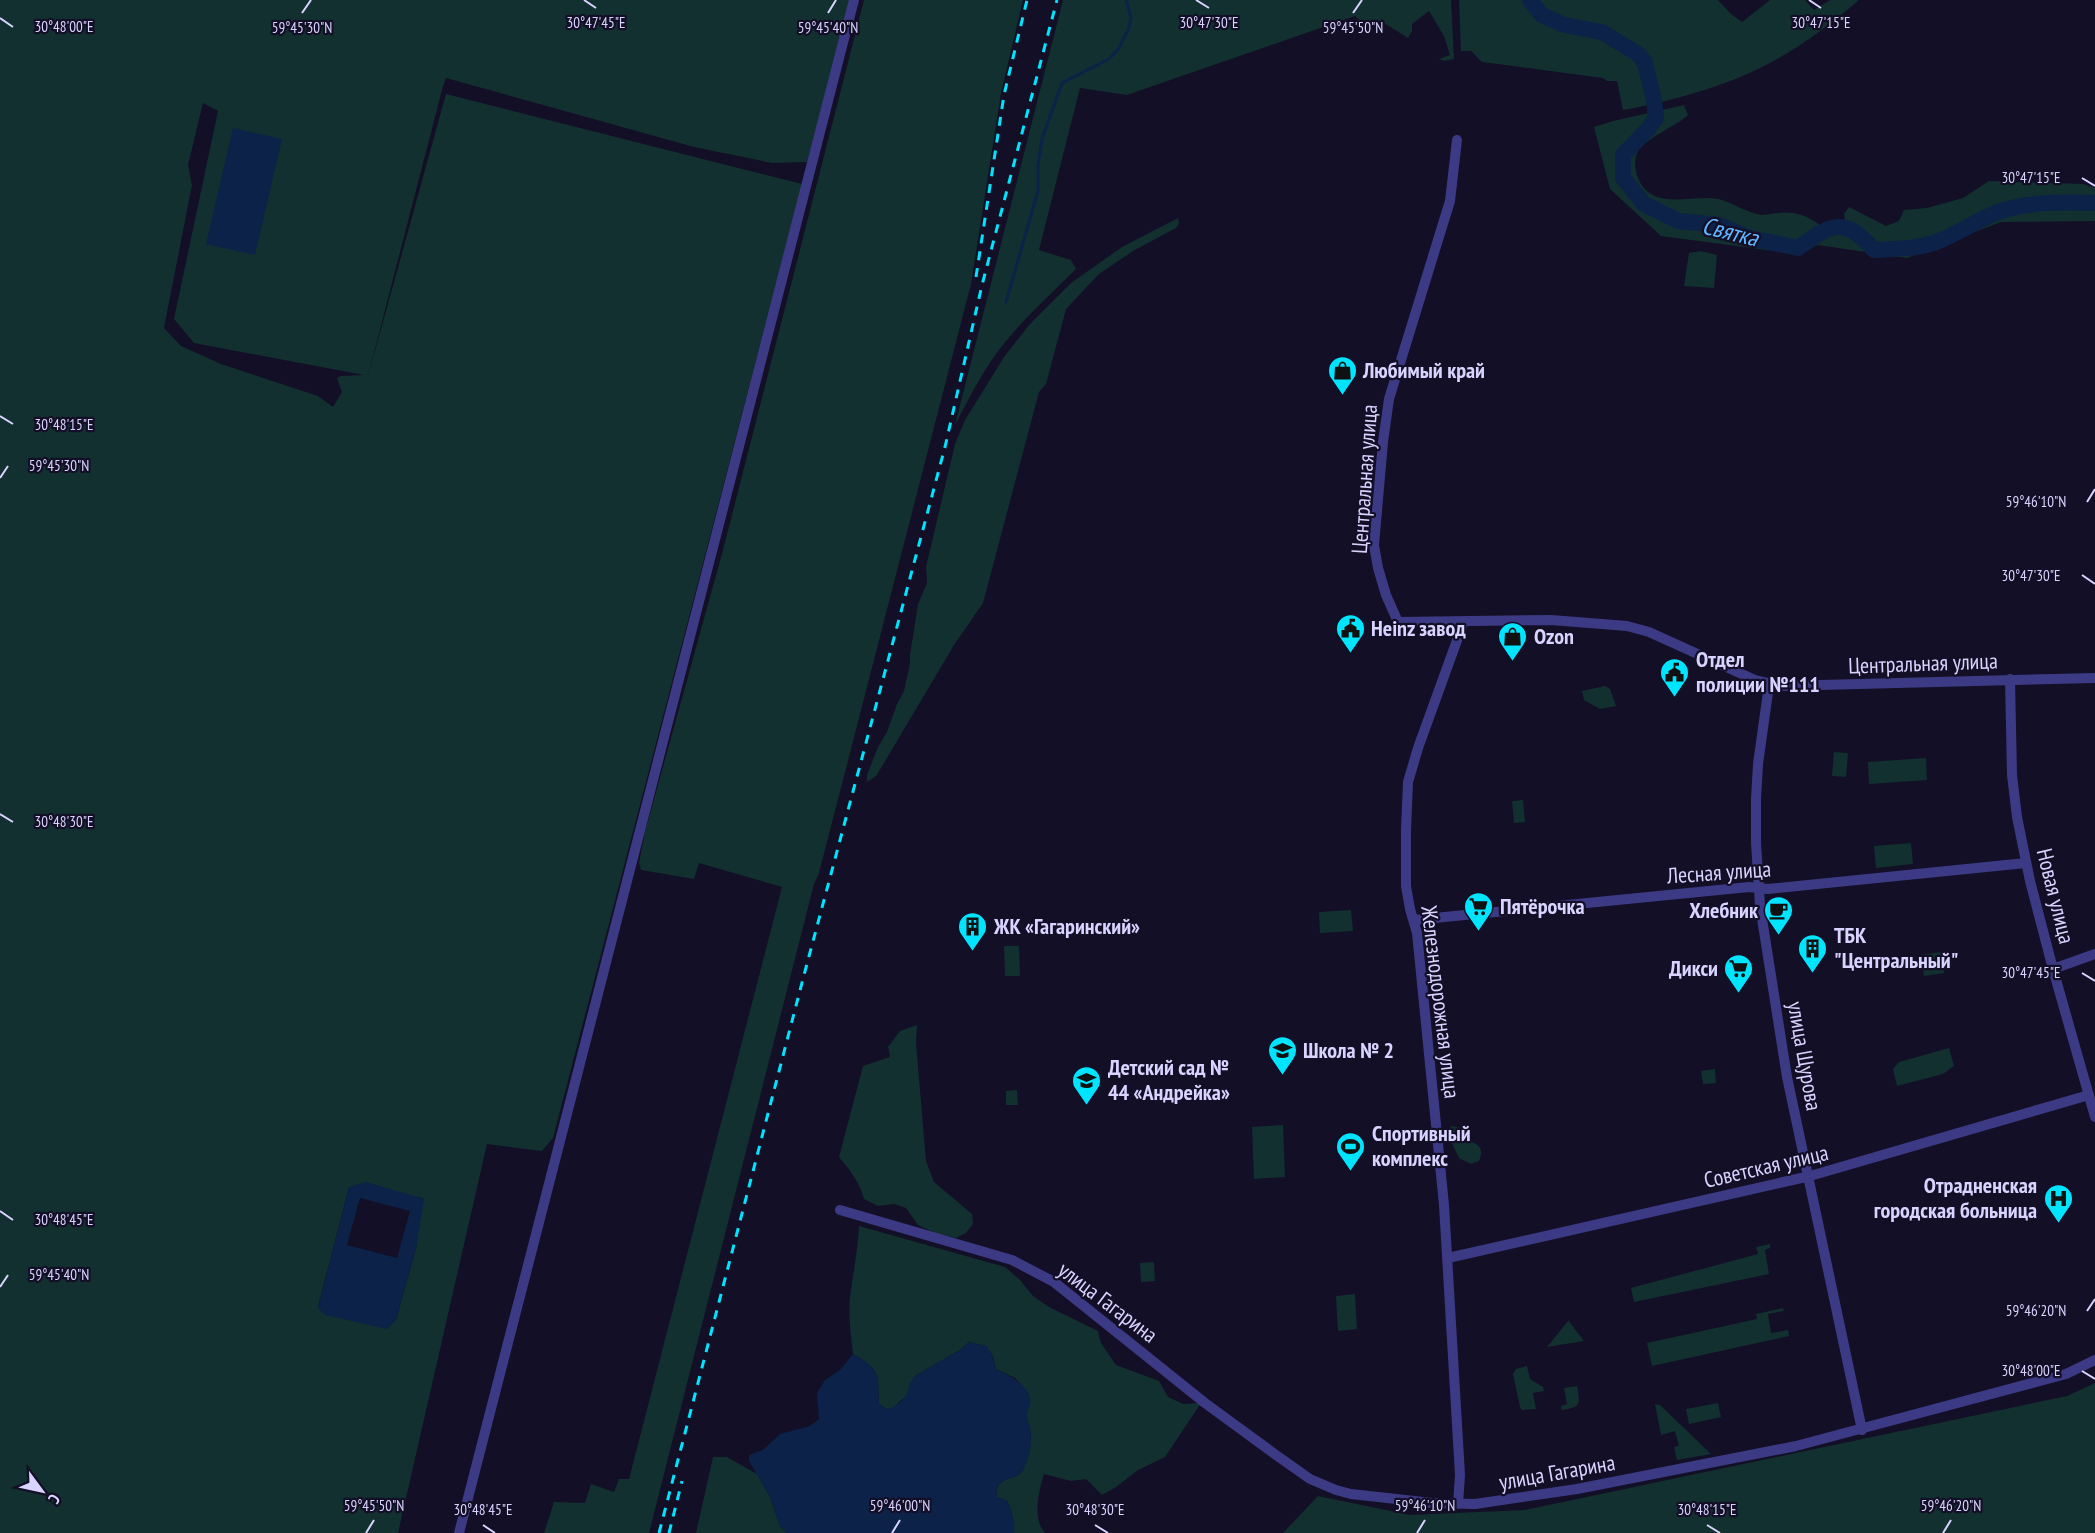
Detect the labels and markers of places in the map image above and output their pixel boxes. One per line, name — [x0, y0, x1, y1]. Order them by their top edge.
shop icon: Любимый край — [1326, 354, 1358, 396]
place label: Любимый край — [1362, 356, 1485, 384]
public building icon: Heinz завод — [1334, 612, 1366, 654]
place label: Heinz завод — [1371, 614, 1466, 642]
shop icon: Ozon — [1497, 620, 1529, 662]
place label: Ozon — [1534, 622, 1574, 650]
place label: Отдел полиции №111 — [1696, 645, 1820, 698]
public building icon: Отдел полиции №111 — [1659, 656, 1691, 698]
supermarket icon: Пятёрочка — [1463, 890, 1495, 932]
place label: Пятёрочка — [1500, 892, 1585, 920]
cafe icon: Хлебник — [1763, 894, 1795, 936]
place label: Хлебник — [1689, 896, 1759, 924]
building icon: ЖК «Гагаринский» — [957, 910, 989, 952]
place label: ЖК «Гагаринский» — [993, 912, 1140, 940]
place label: ТБК "Центральный" — [1834, 921, 1958, 974]
building icon: ТБК "Центральный" — [1797, 932, 1829, 974]
supermarket icon: Дикси — [1723, 952, 1755, 994]
place label: Дикси — [1669, 954, 1718, 982]
school or university icon: Школа № 2 — [1266, 1034, 1298, 1076]
place label: Школа № 2 — [1303, 1036, 1394, 1064]
place label: Детский сад № 44 «Андрейка» — [1108, 1053, 1230, 1106]
school or university icon: Детский сад № 44 «Андрейка» — [1071, 1064, 1103, 1106]
place label: Спортивный комплекс — [1372, 1119, 1471, 1172]
sports icon: Спортивный комплекс — [1335, 1130, 1367, 1172]
place label: Отрадненская городская больница — [1874, 1171, 2037, 1224]
hospital icon: Отрадненская городская больница — [2042, 1182, 2074, 1224]

